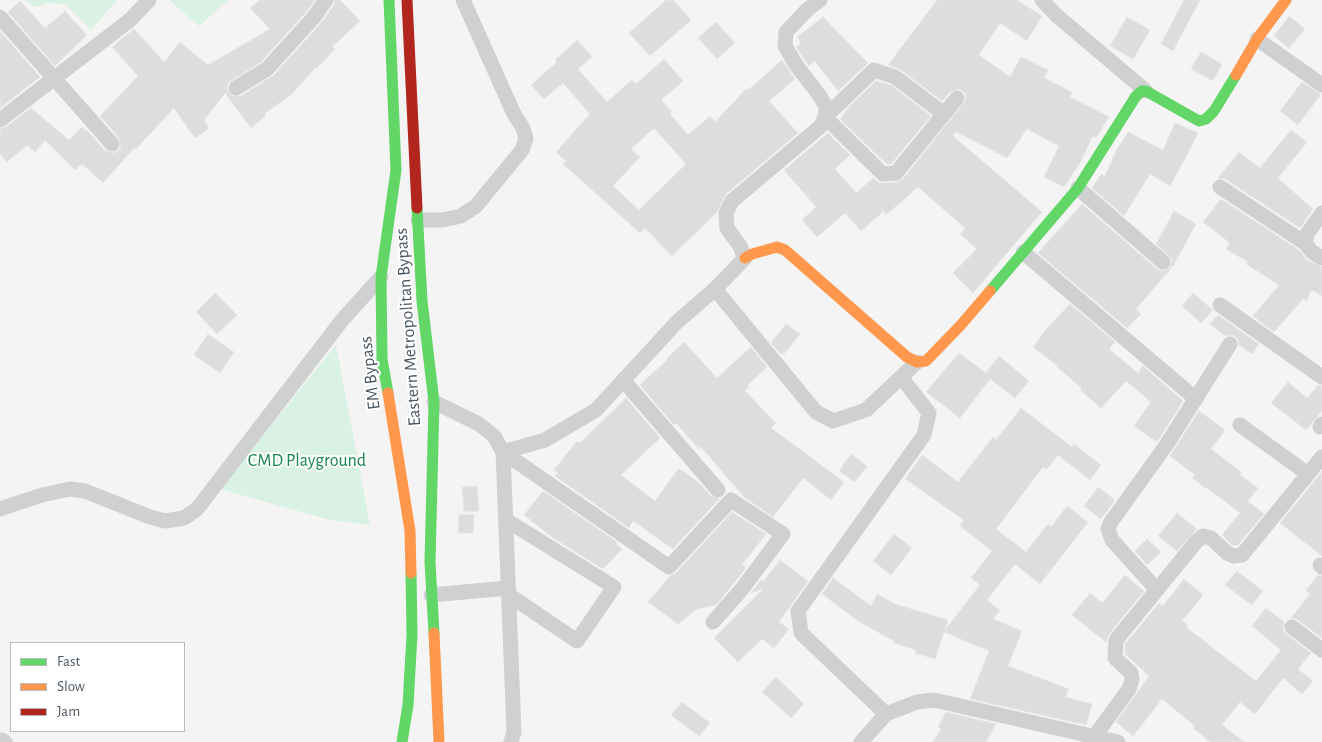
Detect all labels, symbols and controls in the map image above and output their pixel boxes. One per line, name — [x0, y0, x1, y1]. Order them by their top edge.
street label: Eastern Metropolitan Bypass — [390, 227, 426, 427]
street label: EM Bypass — [355, 335, 385, 411]
park label: CMD Playground — [248, 450, 366, 472]
legend — [10, 642, 185, 732]
text: Fast — [57, 654, 80, 669]
text: Slow — [57, 679, 85, 694]
text: Jam — [57, 704, 80, 719]

